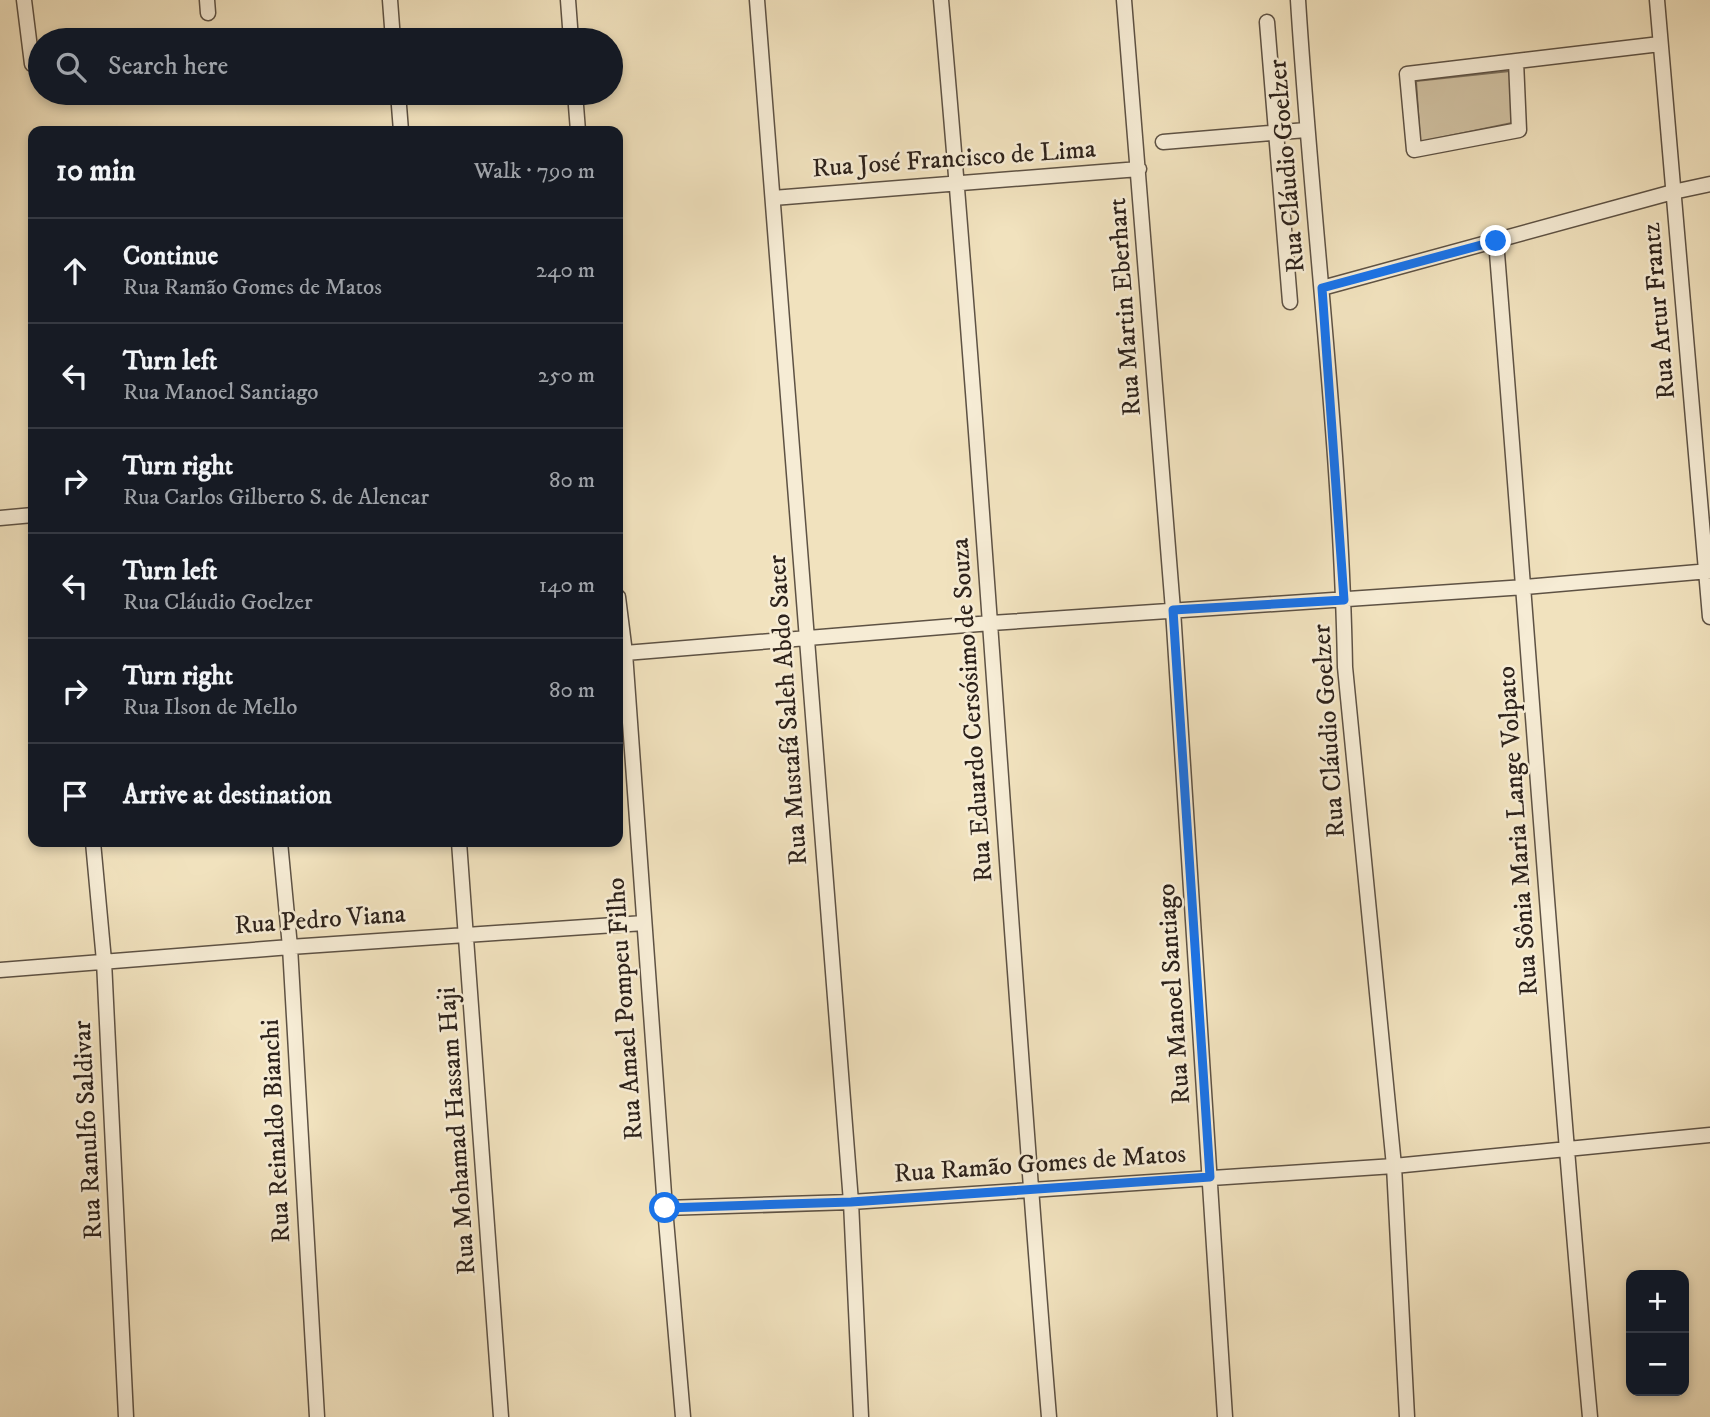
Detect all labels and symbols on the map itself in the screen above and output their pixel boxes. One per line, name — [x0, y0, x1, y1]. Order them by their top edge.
street label: Rua Cláudio Goelzer — [1261, 58, 1313, 274]
street label: Rua José Francisco de Lima — [811, 133, 1097, 185]
street label: Rua Martin Eberhart — [1101, 197, 1149, 417]
street label: Rua Artur Frantz — [1635, 221, 1683, 401]
route end — [1480, 225, 1511, 256]
street label: Rua Eduardo Cersósimo de Souza — [944, 537, 1000, 883]
street label: Rua Mustafá Saleh Abdo Sater — [761, 553, 815, 866]
street label: Rua Cláudio Goelzer — [1305, 623, 1353, 839]
street label: Rua Sônia Maria Lange Volpato — [1490, 665, 1546, 997]
street label: Rua Amael Pompeu Filho — [599, 877, 651, 1141]
street label: Rua Manoel Santiago — [1150, 883, 1198, 1105]
street label: Rua Pedro Viana — [233, 898, 407, 942]
street label: Rua Mohamad Hassam Haji — [430, 986, 484, 1276]
street label: Rua Reinaldo Bianchi — [254, 1018, 298, 1244]
street label: Rua Ranulfo Saldivar — [66, 1019, 110, 1240]
street label: Rua Ramão Gomes de Matos — [893, 1137, 1187, 1191]
route start — [649, 1192, 680, 1223]

